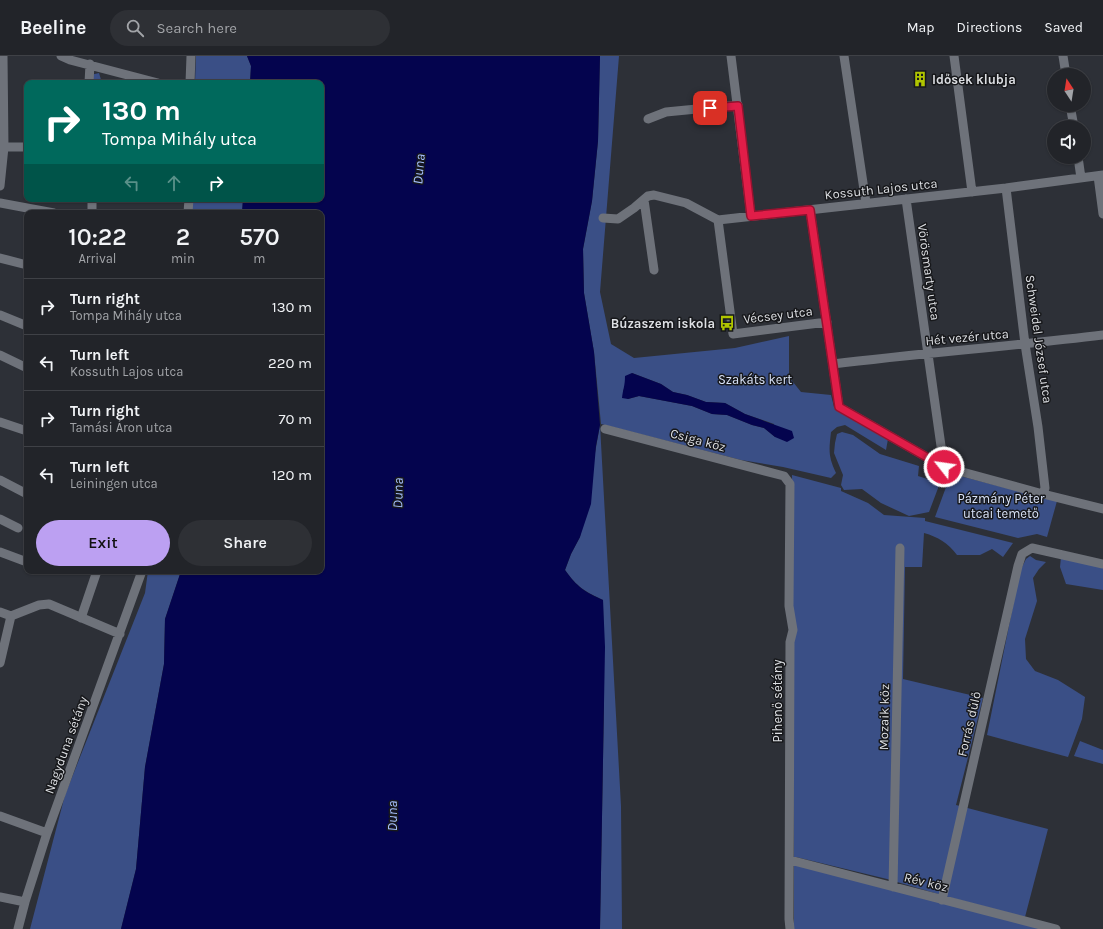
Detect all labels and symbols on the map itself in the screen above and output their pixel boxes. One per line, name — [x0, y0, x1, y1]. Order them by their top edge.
north arrow — [1047, 68, 1091, 112]
building icon: Idősek klubja — [911, 70, 929, 88]
place label: Idősek klubja — [932, 72, 1016, 87]
pin — [693, 91, 727, 125]
water label: Duna — [409, 153, 429, 185]
street label: Kossuth Lajos utca — [824, 176, 938, 202]
street label: Vörösmarty utca — [915, 223, 943, 321]
street label: Schweidel József utca — [1023, 274, 1055, 404]
street label: Vécsey utca — [743, 303, 813, 327]
bus stop icon: Búzaszem iskola — [718, 314, 736, 332]
place label: Búzaszem iskola — [611, 316, 715, 331]
street label: Hét vezér utca — [925, 326, 1009, 348]
park label: Szakáts kert — [718, 372, 792, 387]
street label: Csiga köz — [669, 425, 727, 455]
position arrow — [923, 446, 965, 488]
water label: Duna — [389, 478, 407, 508]
park label: Pázmány Péter utcai temető — [958, 491, 1045, 521]
street label: Pihenő sétány — [770, 659, 785, 743]
street label: Mozaik köz — [876, 684, 892, 750]
street label: Forrás dűlő — [954, 690, 984, 758]
street label: Nagyduna sétány — [41, 694, 91, 796]
water label: Duna — [384, 801, 401, 831]
street label: Rév köz — [902, 869, 950, 895]

